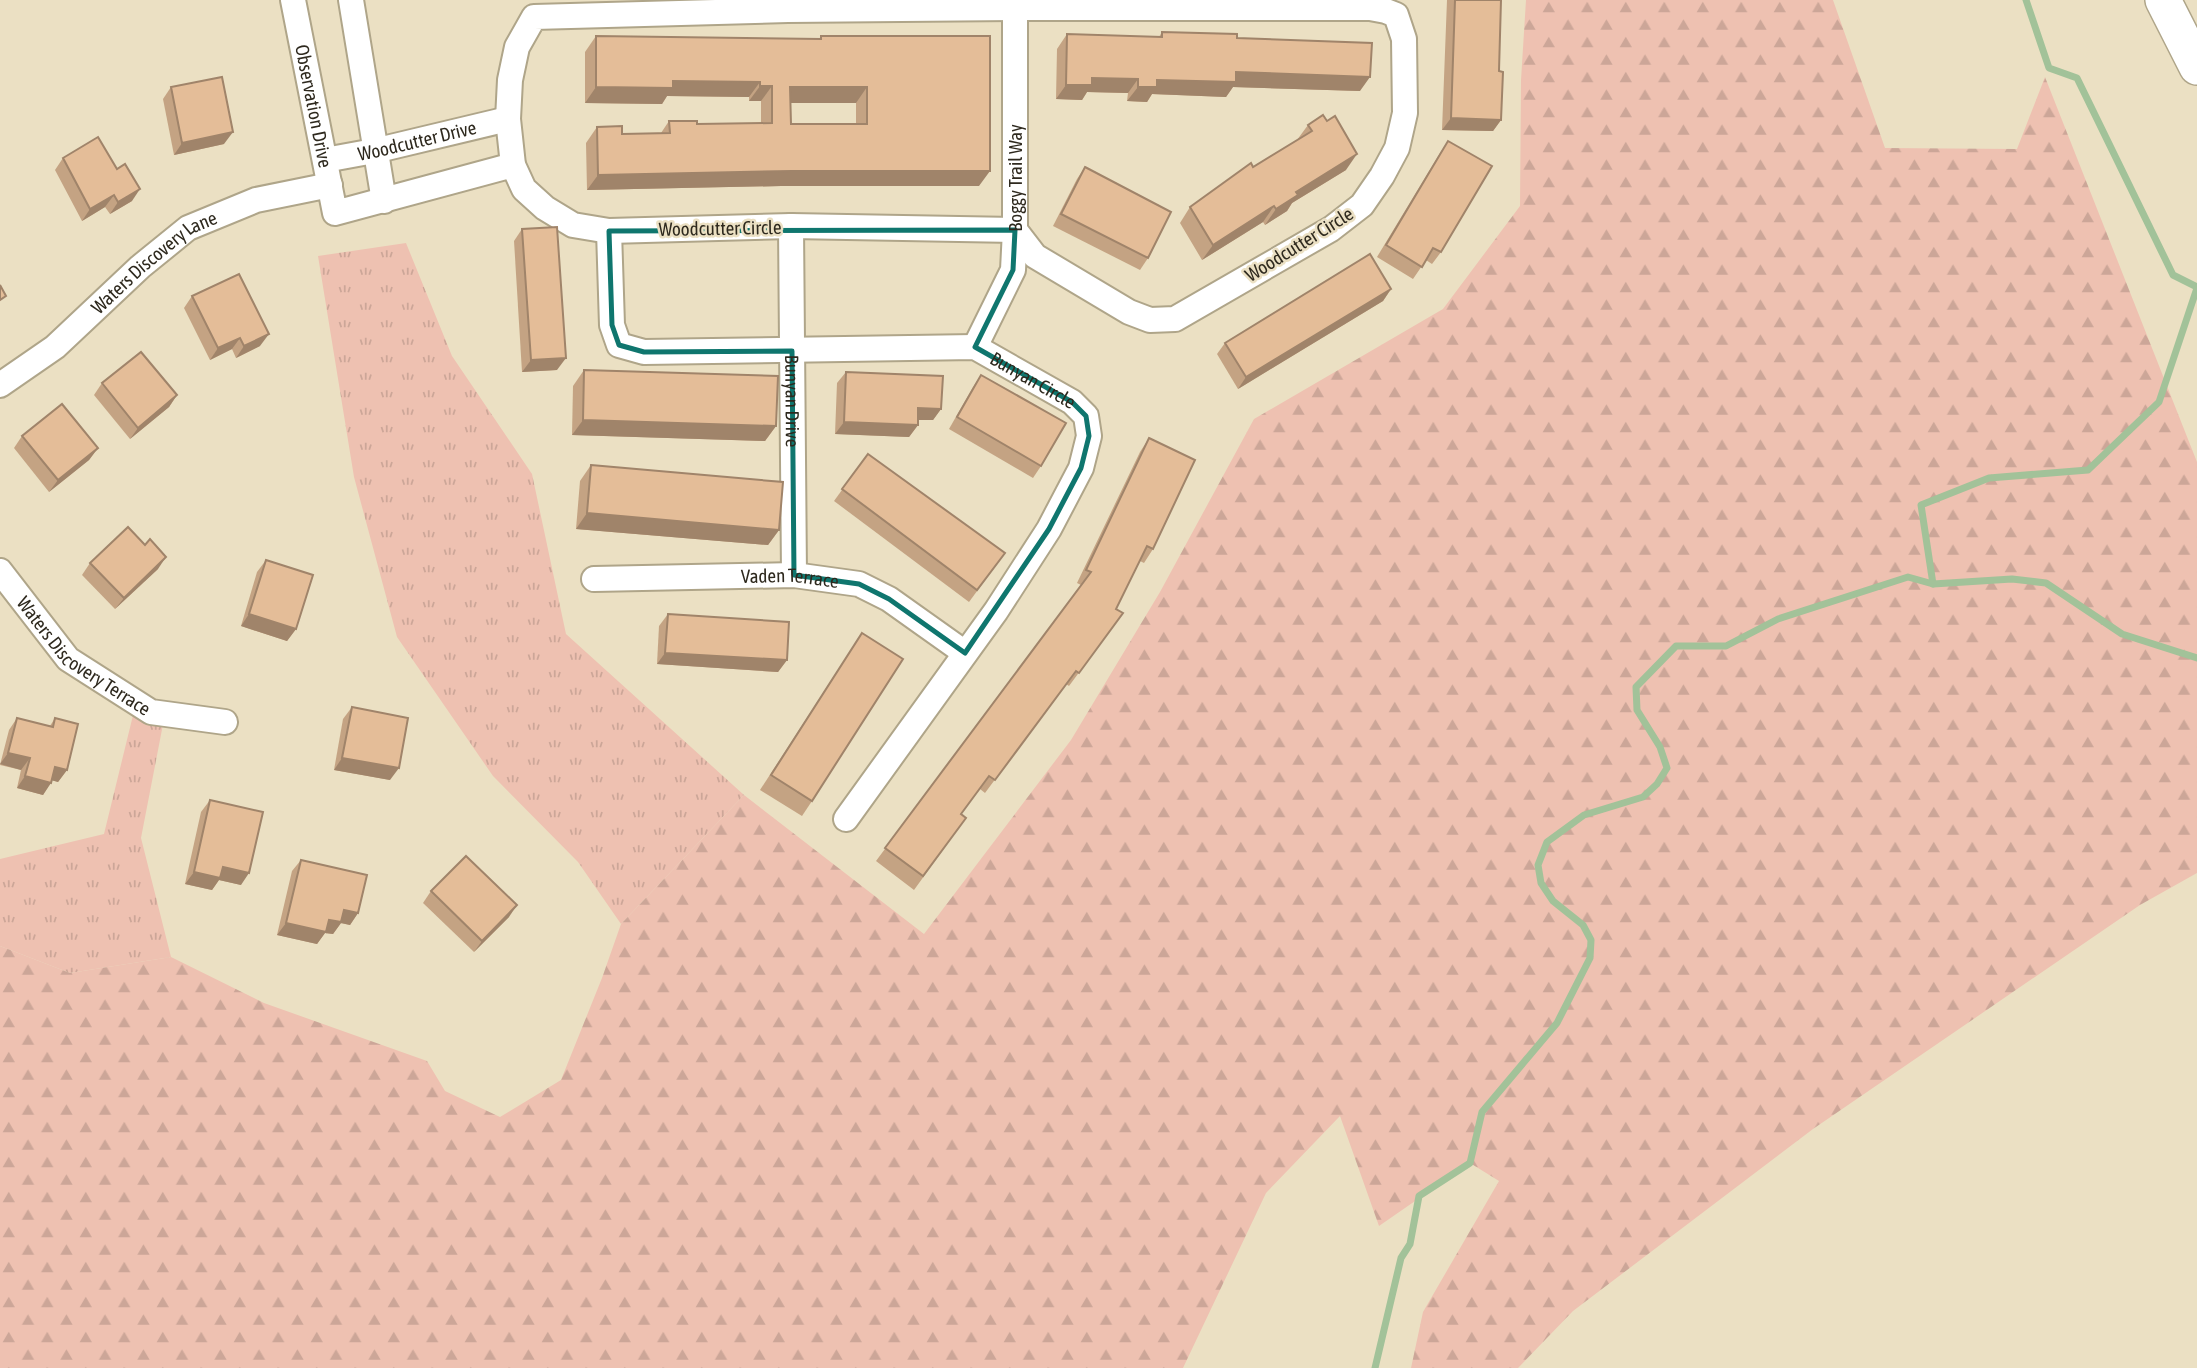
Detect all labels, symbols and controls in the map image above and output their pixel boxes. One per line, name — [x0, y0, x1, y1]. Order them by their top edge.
street label: Observation Drive — [291, 42, 337, 169]
street label: Woodcutter Drive — [356, 116, 478, 165]
street label: Boggy Trail Way — [1004, 124, 1026, 232]
street label: Woodcutter Circle — [1241, 202, 1357, 286]
street label: Waters Discovery Lane — [87, 206, 220, 318]
street label: Woodcutter Circle — [658, 216, 782, 240]
street label: Bunyan Circle — [986, 347, 1080, 413]
street label: Bunyan Drive — [781, 355, 804, 447]
street label: Vaden Terrace — [741, 564, 840, 592]
street label: Waters Discovery Terrace — [13, 592, 155, 720]

